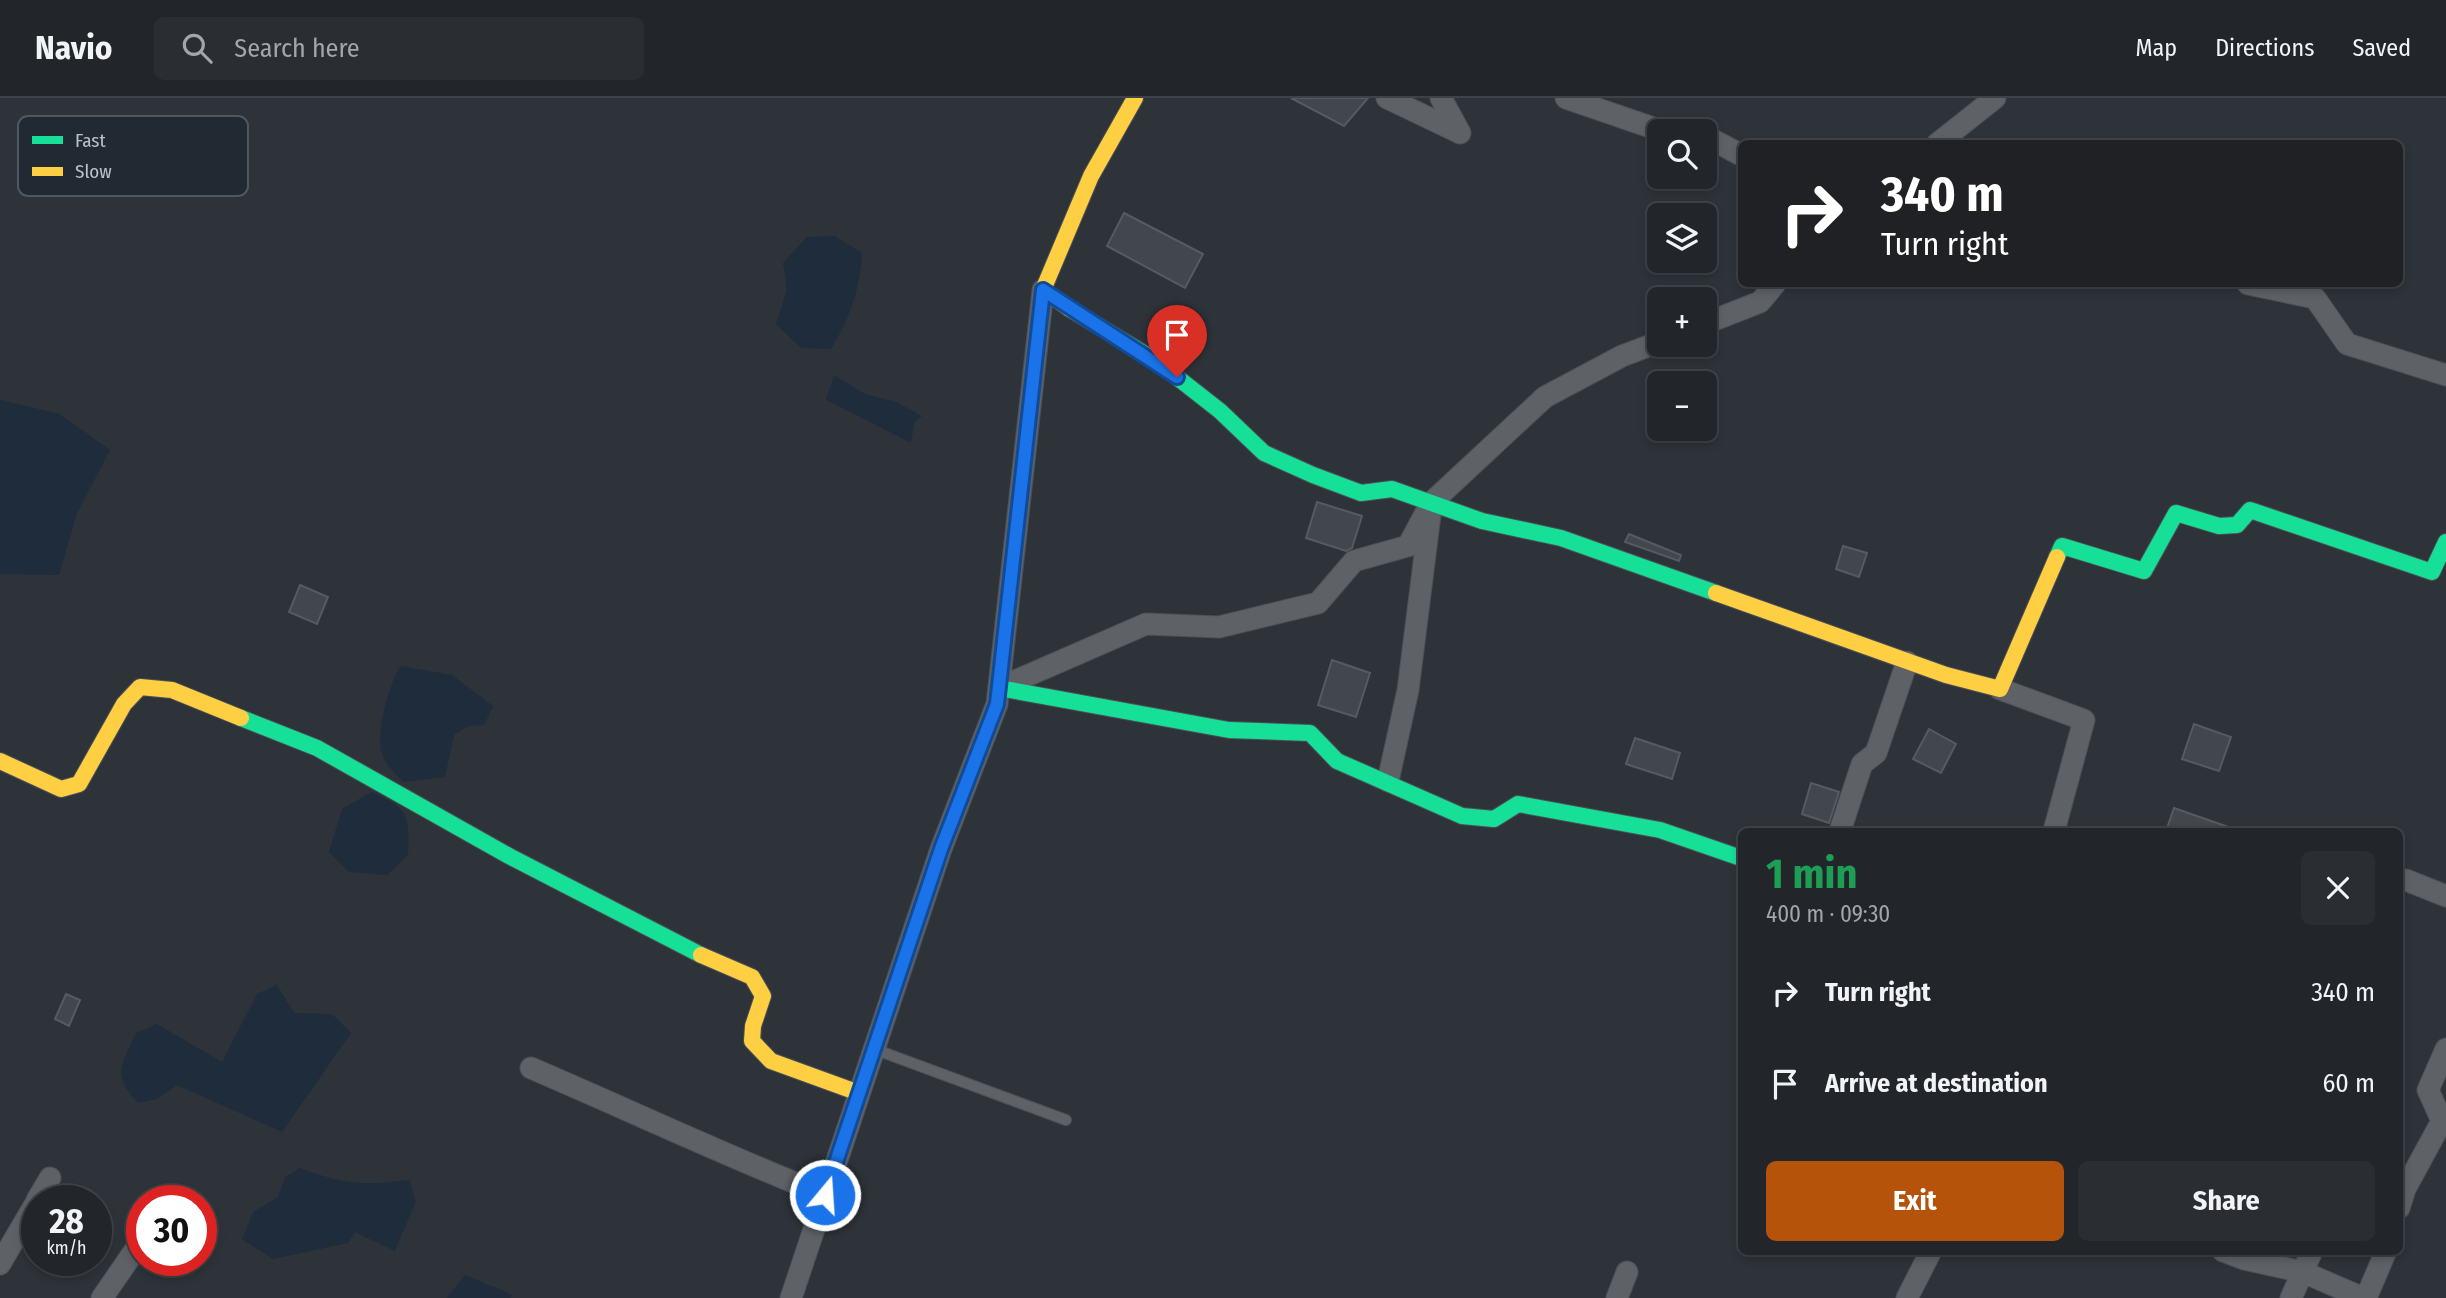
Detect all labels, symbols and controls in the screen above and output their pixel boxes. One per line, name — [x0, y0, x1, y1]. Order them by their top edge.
search box — [154, 17, 644, 80]
text: Navio — [35, 28, 112, 68]
icon: search — [178, 29, 216, 67]
text: Search here — [234, 33, 360, 64]
text: Map — [2136, 34, 2177, 62]
text: Directions — [2215, 34, 2314, 62]
text: Saved — [2352, 34, 2411, 62]
legend — [18, 116, 248, 196]
map controls — [1647, 119, 1717, 441]
button: search — [1647, 119, 1717, 189]
text: Fast — [75, 129, 106, 152]
text: Slow — [75, 160, 112, 183]
text: 340 m — [1881, 165, 2004, 224]
icon: right — [1766, 168, 1857, 259]
button: layers — [1647, 203, 1717, 273]
text: Turn right — [1881, 225, 2008, 263]
button: + — [1647, 287, 1717, 357]
pin — [1147, 305, 1207, 377]
icon: arrive — [1158, 316, 1196, 354]
button: − — [1647, 371, 1717, 441]
text: 1 min — [1766, 849, 1857, 899]
button: close — [2301, 851, 2375, 925]
text: 400 m · 09:30 — [1766, 900, 1890, 928]
icon: right — [1766, 974, 1804, 1012]
text: Turn right — [1825, 977, 1931, 1008]
text: 340 m — [2311, 977, 2375, 1008]
icon: arrive — [1766, 1065, 1804, 1103]
text: Arrive at destination — [1825, 1068, 2048, 1099]
text: 60 m — [2322, 1068, 2375, 1099]
position arrow — [788, 1158, 862, 1232]
button: Exit — [1766, 1161, 2064, 1241]
button: Share — [2078, 1161, 2375, 1241]
speed limit sign: 30 — [126, 1185, 217, 1276]
text: 28 — [49, 1200, 84, 1242]
text: km/h — [46, 1237, 87, 1259]

